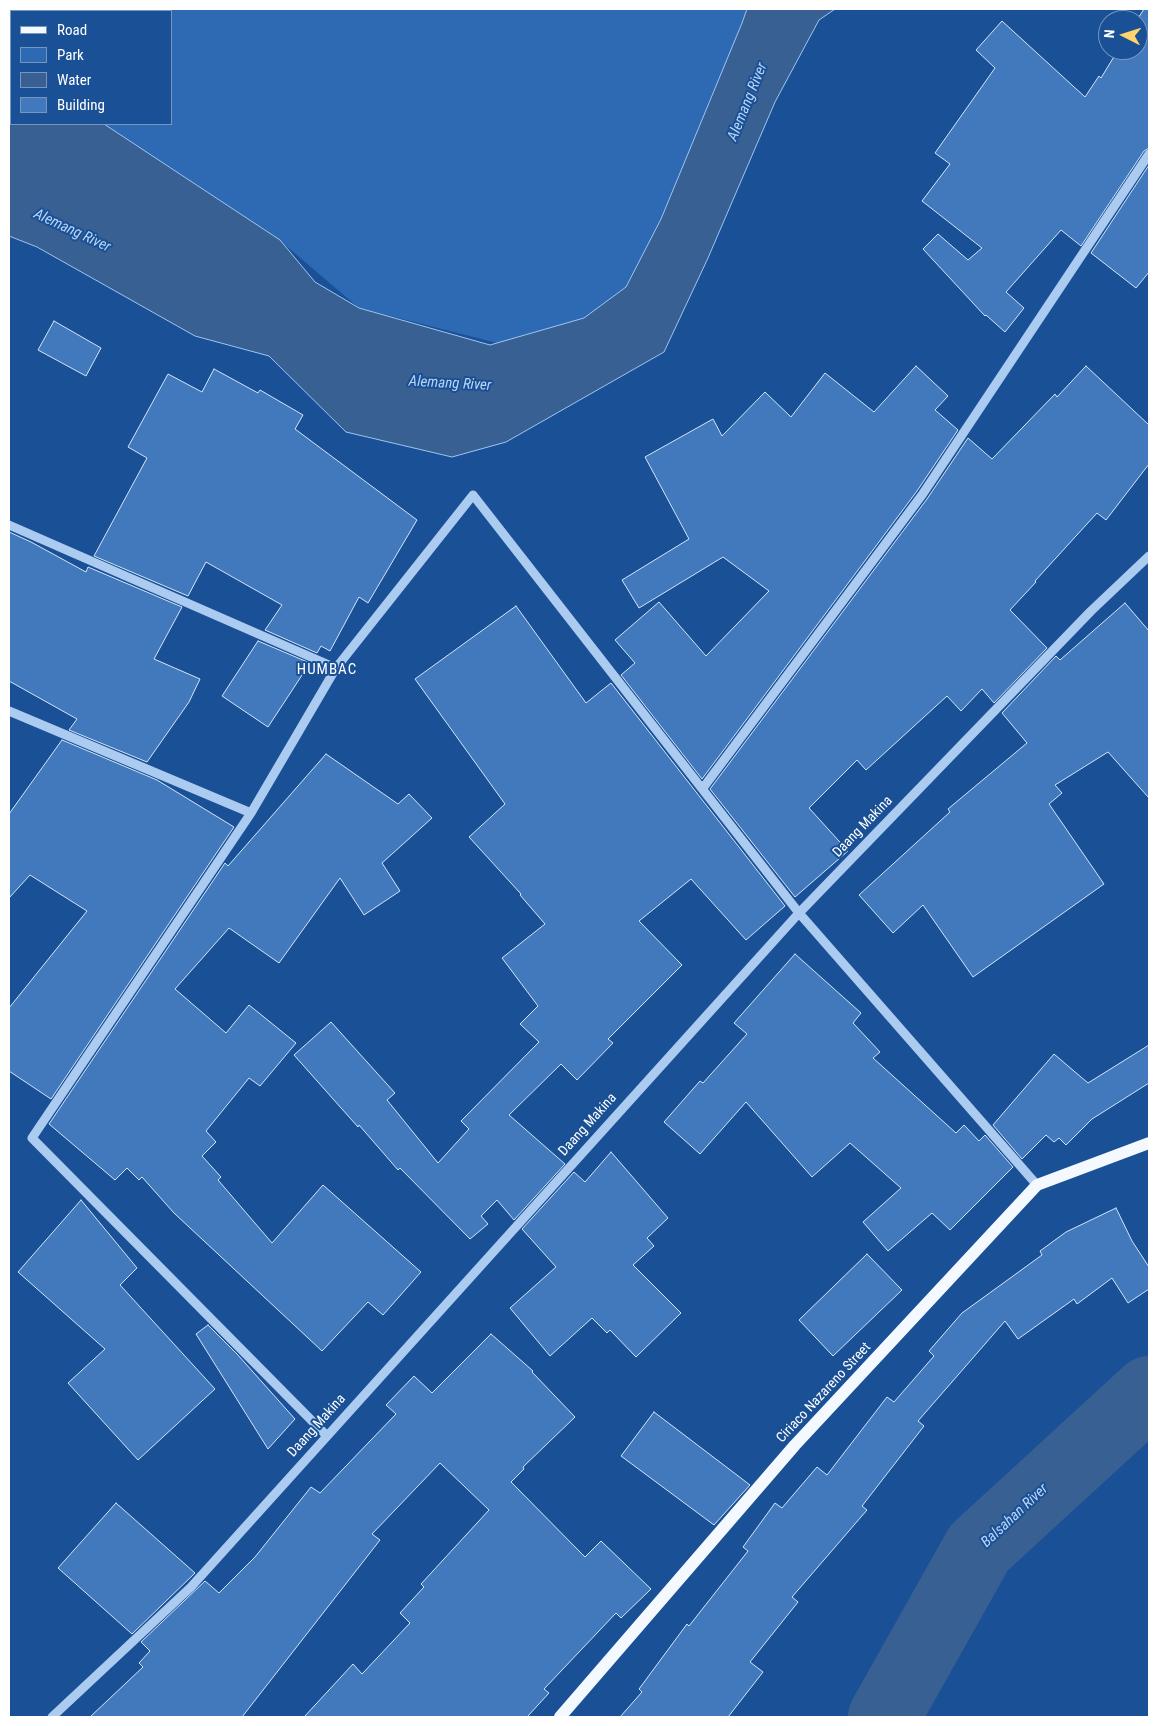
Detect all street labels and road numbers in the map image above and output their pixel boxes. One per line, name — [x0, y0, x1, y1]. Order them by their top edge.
street label: Daang Makina — [830, 793, 896, 861]
street label: Daang Makina — [555, 1090, 621, 1160]
street label: Ciriaco Nazareno Street — [773, 1339, 875, 1447]
street label: Daang Makina — [284, 1391, 350, 1461]

